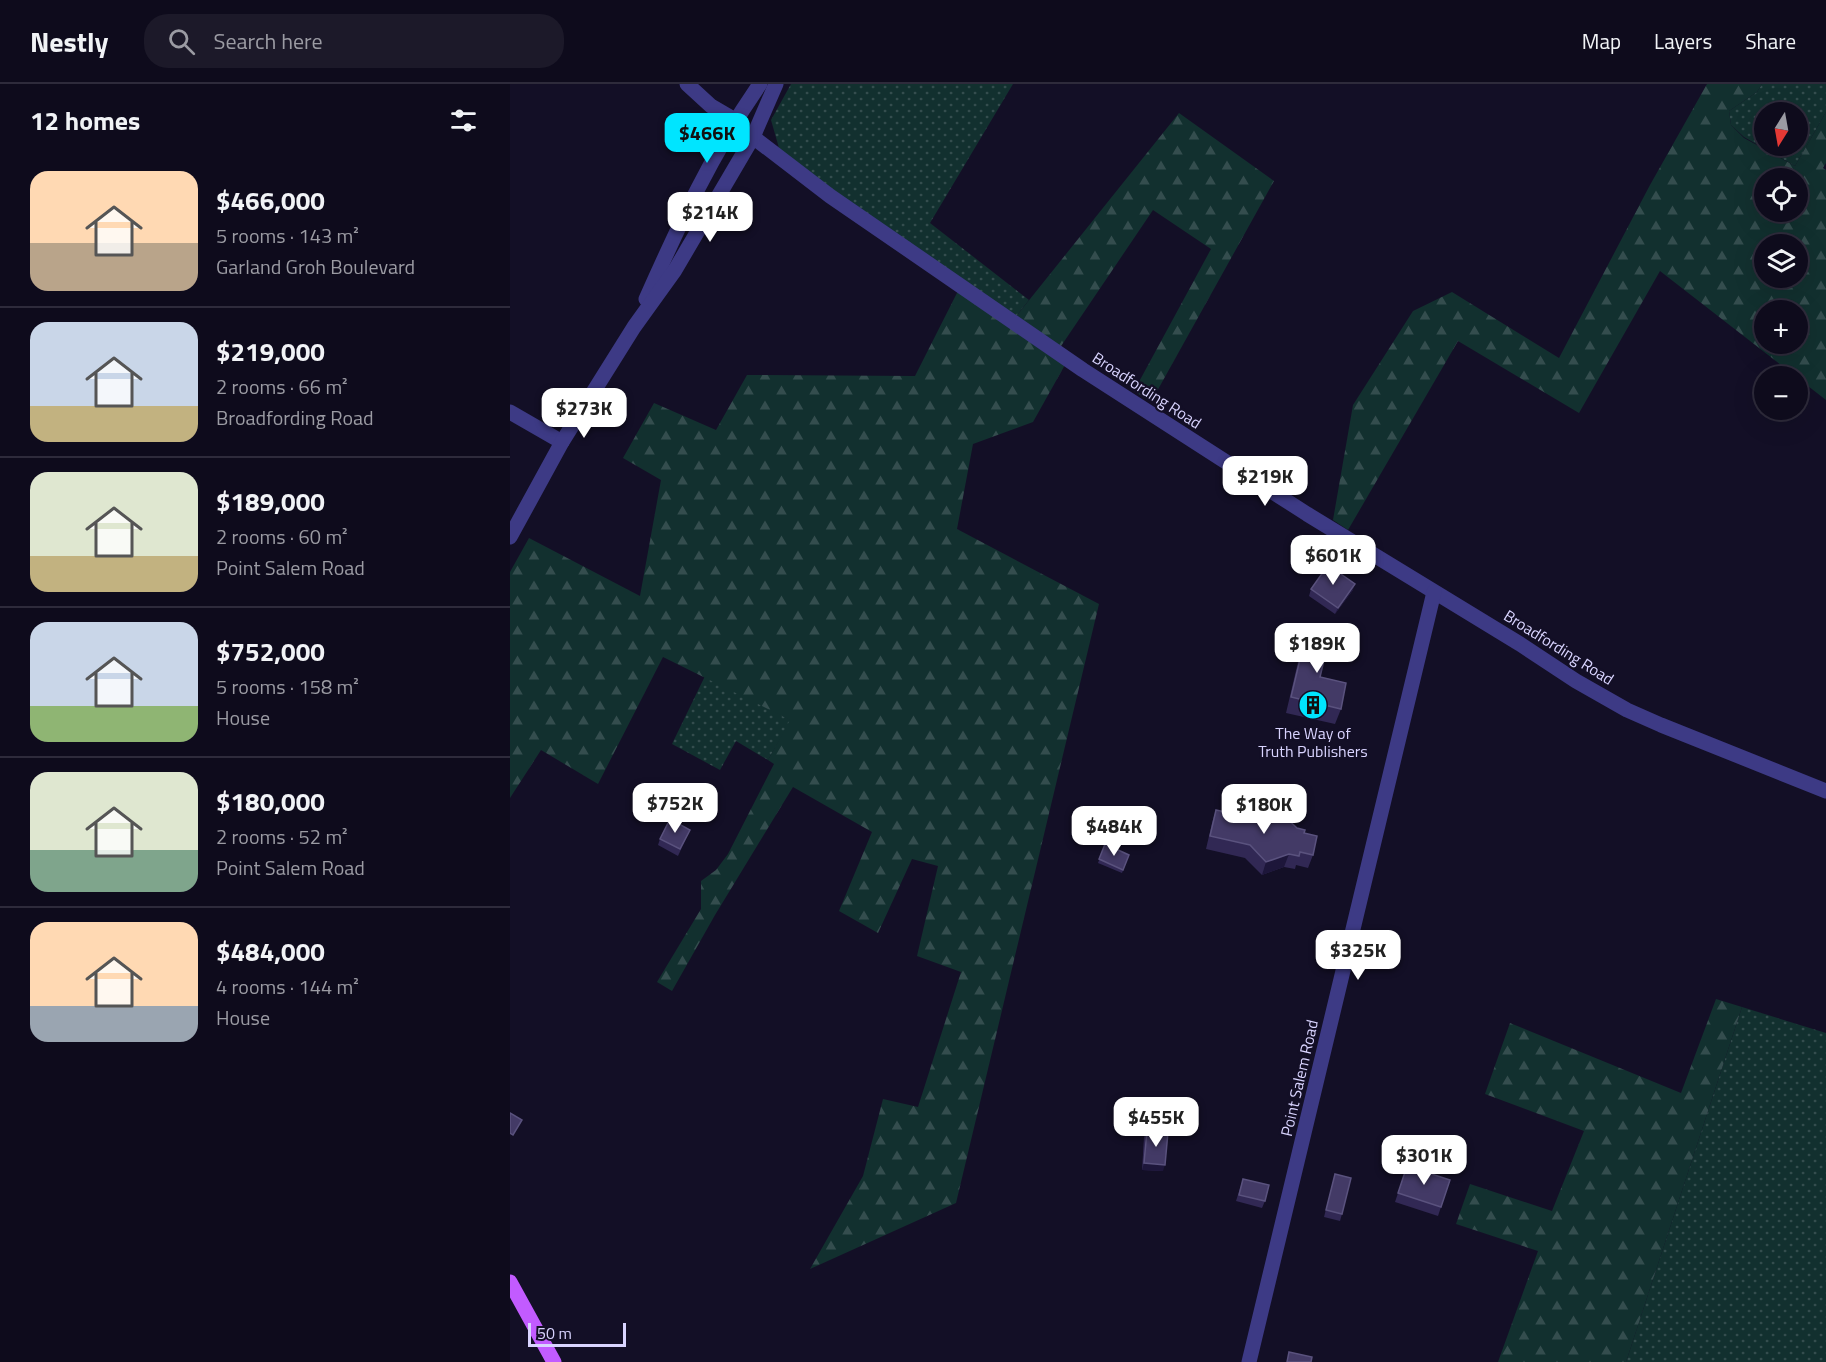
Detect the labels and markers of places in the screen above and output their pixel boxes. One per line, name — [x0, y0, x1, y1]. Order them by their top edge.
pin: $466K — [665, 113, 749, 164]
pin: $214K — [668, 192, 752, 243]
pin: $273K — [542, 388, 626, 439]
pin: $219K — [1223, 456, 1307, 507]
pin: $601K — [1291, 535, 1375, 586]
pin: $189K — [1275, 623, 1359, 674]
building icon: The Way of Truth Publishers — [1297, 689, 1329, 721]
place label: The Way of Truth Publishers — [1258, 721, 1368, 763]
pin: $752K — [633, 783, 717, 834]
pin: $180K — [1222, 784, 1306, 835]
pin: $484K — [1072, 806, 1156, 857]
pin: $325K — [1316, 930, 1400, 981]
pin: $455K — [1114, 1097, 1198, 1148]
pin: $301K — [1382, 1135, 1466, 1186]

